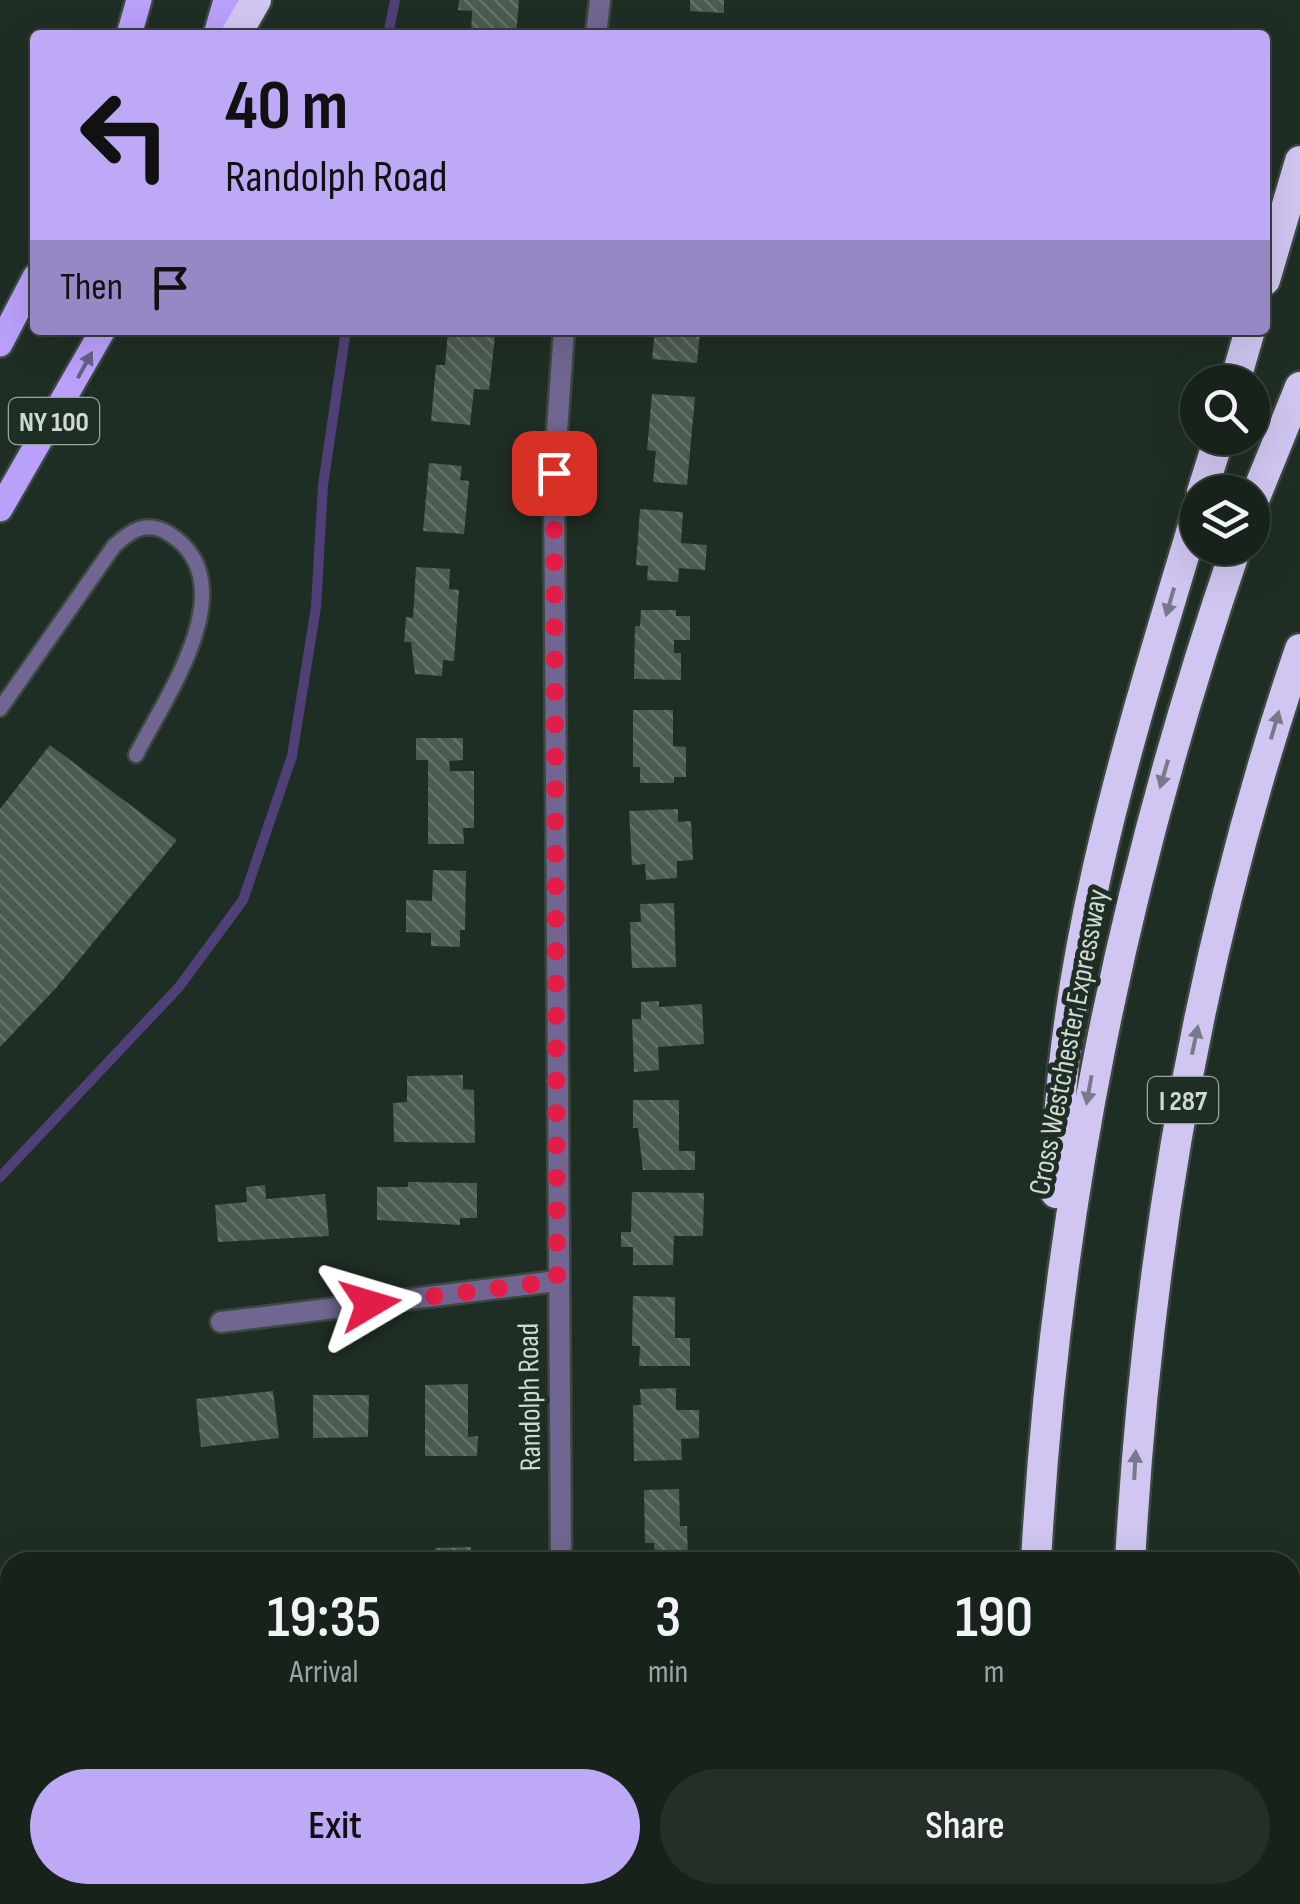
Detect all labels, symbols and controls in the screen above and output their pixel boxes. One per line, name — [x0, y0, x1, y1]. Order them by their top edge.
text: 40 m — [225, 65, 348, 149]
icon: left — [60, 70, 190, 200]
text: Randolph Road — [225, 150, 448, 205]
icon: arrive — [143, 260, 198, 315]
text: Then — [60, 265, 123, 310]
one-way arrow — [76, 350, 93, 379]
map controls — [1180, 365, 1270, 565]
button: search — [1180, 365, 1270, 455]
road number: NY 100 — [9, 398, 99, 444]
pin — [512, 431, 597, 516]
icon: arrive — [527, 446, 582, 501]
button: layers — [1180, 475, 1270, 565]
one-way arrow — [1162, 587, 1177, 618]
one-way arrow — [1268, 709, 1283, 740]
one-way arrow — [1156, 759, 1171, 790]
street label: Cross Westchester Expressway — [1022, 886, 1116, 1198]
one-way arrow — [1187, 1024, 1203, 1055]
one-way arrow — [1081, 1075, 1096, 1106]
road number: I 287 — [1148, 1077, 1218, 1123]
position arrow — [318, 1252, 422, 1356]
street label: Randolph Road — [511, 1322, 549, 1471]
one-way arrow — [1127, 1449, 1143, 1481]
text: 19:35 — [267, 1582, 381, 1654]
text: 3 — [655, 1582, 681, 1654]
text: 190 — [955, 1582, 1033, 1654]
text: Arrival — [290, 1653, 358, 1692]
text: min — [648, 1653, 688, 1692]
text: m — [984, 1653, 1004, 1692]
button: Exit — [30, 1769, 640, 1884]
button: Share — [660, 1769, 1270, 1884]

